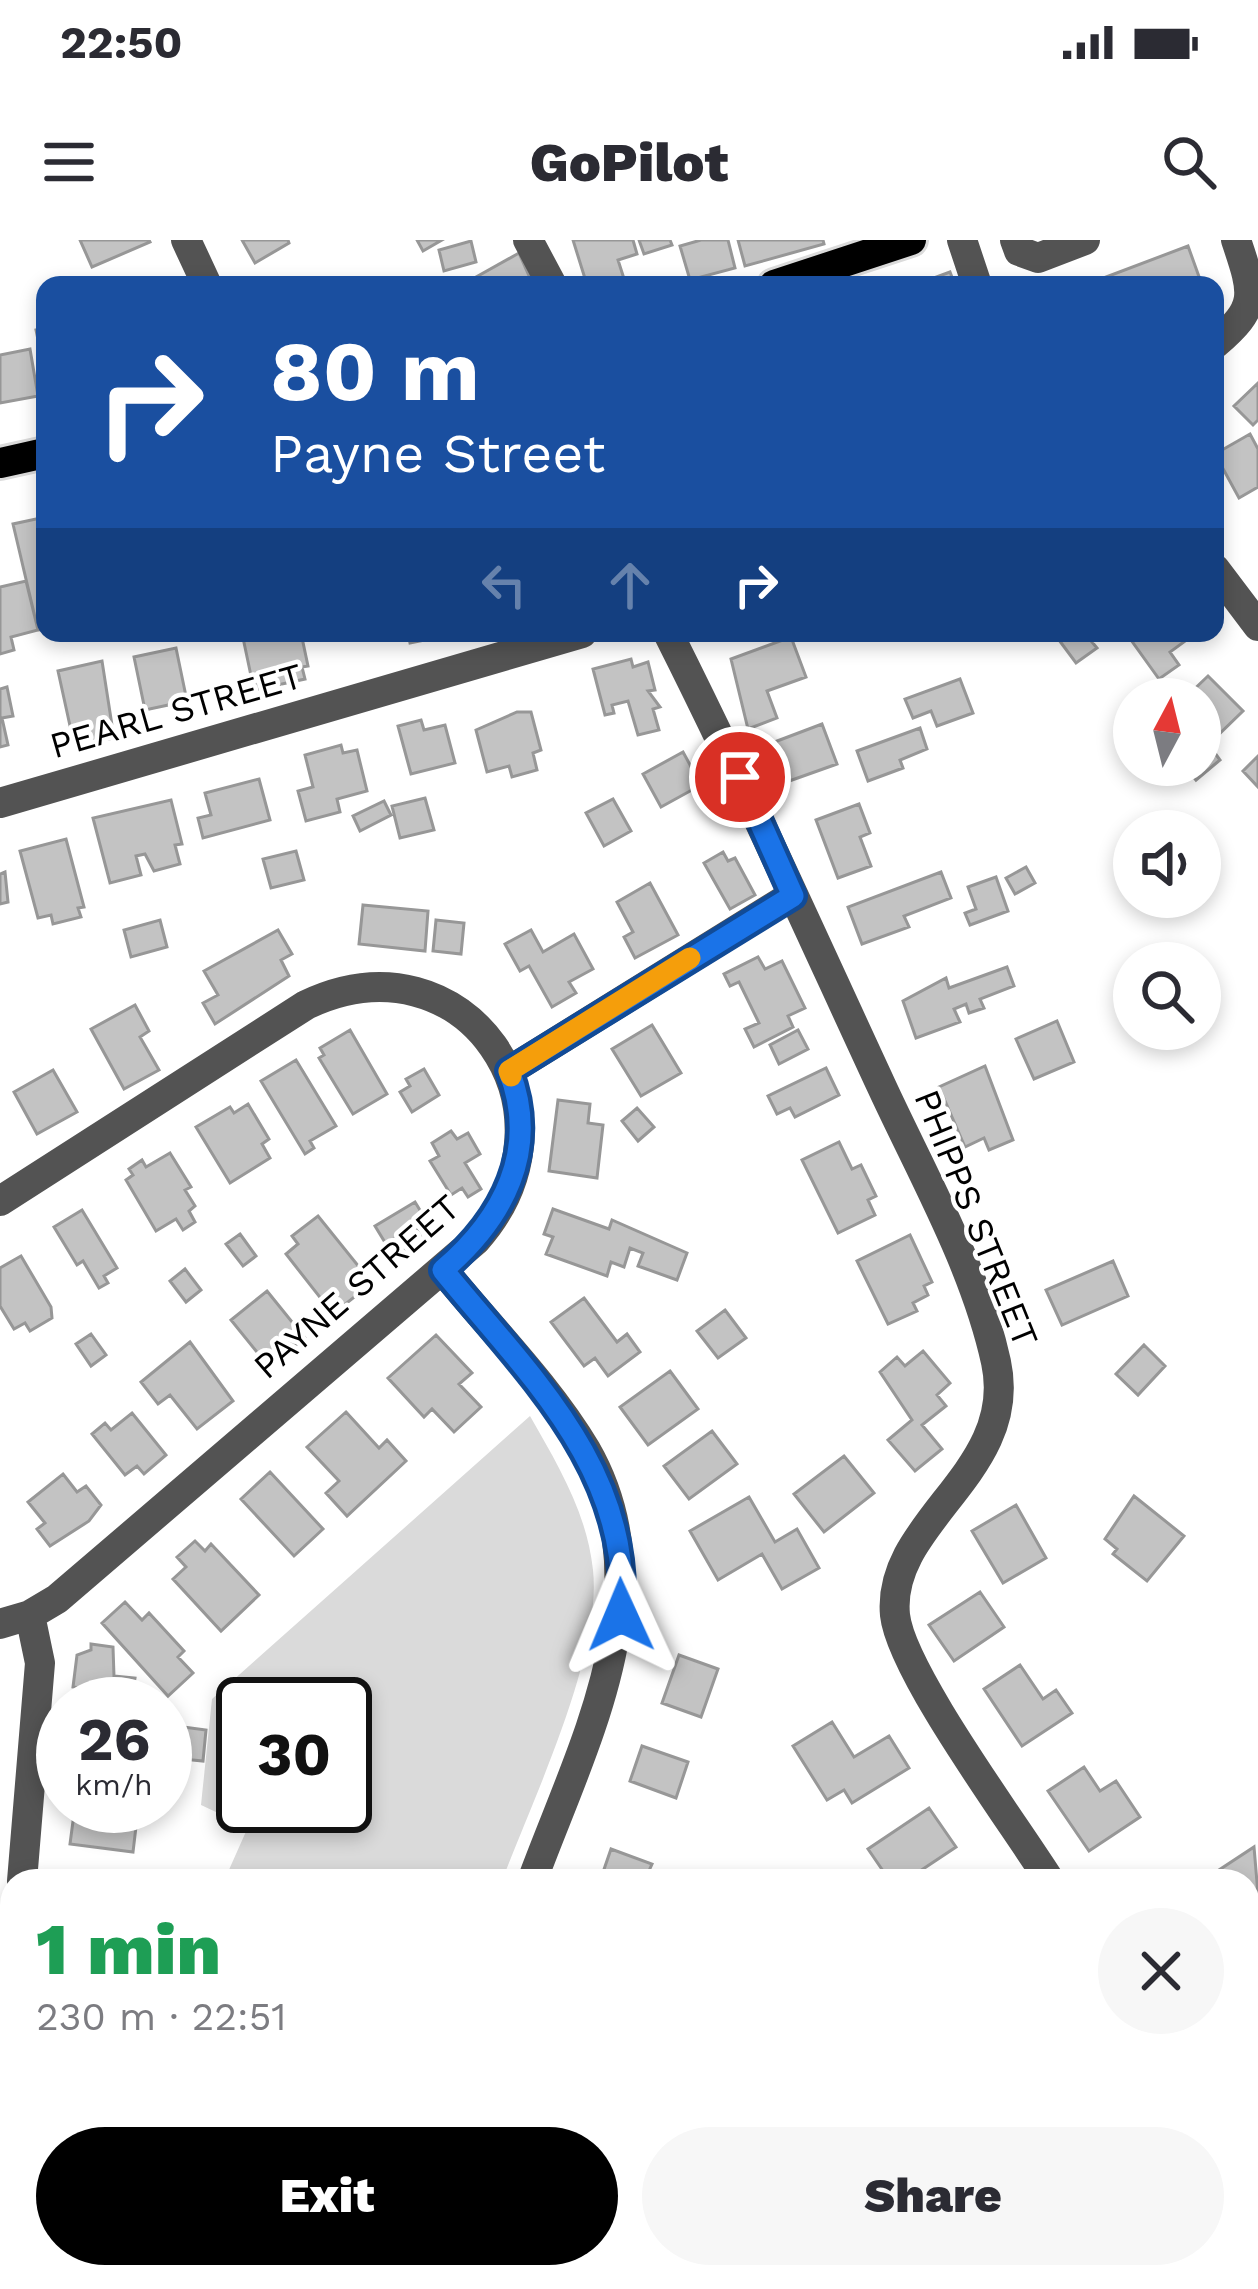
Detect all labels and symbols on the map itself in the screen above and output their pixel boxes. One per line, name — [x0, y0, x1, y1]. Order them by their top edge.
street label: PEARL STREET — [45, 655, 307, 767]
north arrow — [1113, 678, 1221, 786]
pin — [689, 726, 791, 828]
street label: PHIPPS STREET — [905, 1084, 1047, 1353]
street label: PAYNE STREET — [245, 1186, 468, 1387]
position arrow — [558, 1552, 684, 1678]
speed limit sign: 30 — [216, 1677, 372, 1833]

